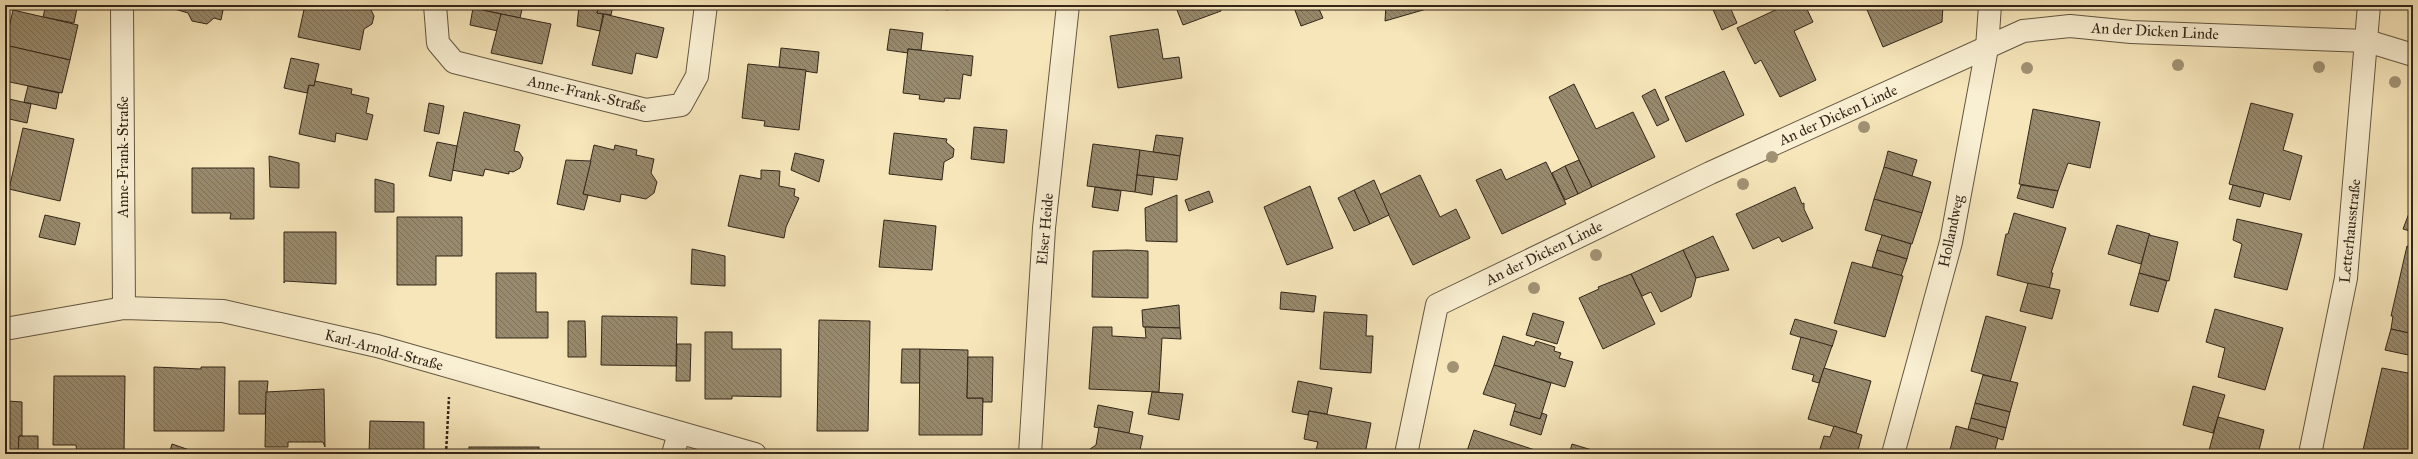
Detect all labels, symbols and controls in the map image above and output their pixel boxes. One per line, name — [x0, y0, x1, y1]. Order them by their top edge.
street label: An der Dicken Linde — [2090, 19, 2219, 43]
street label: Anne-Frank-Straße — [525, 71, 648, 116]
street label: An der Dicken Linde — [1775, 81, 1900, 150]
street label: Anne-Frank-Straße — [114, 96, 132, 219]
street label: Letterhausstraße — [2336, 178, 2364, 284]
street label: Elser Heide — [1033, 192, 1057, 266]
street label: Hollandweg — [1935, 192, 1968, 269]
street label: An der Dicken Linde — [1482, 217, 1605, 290]
street label: Karl-Arnold-Straße — [323, 326, 445, 374]

